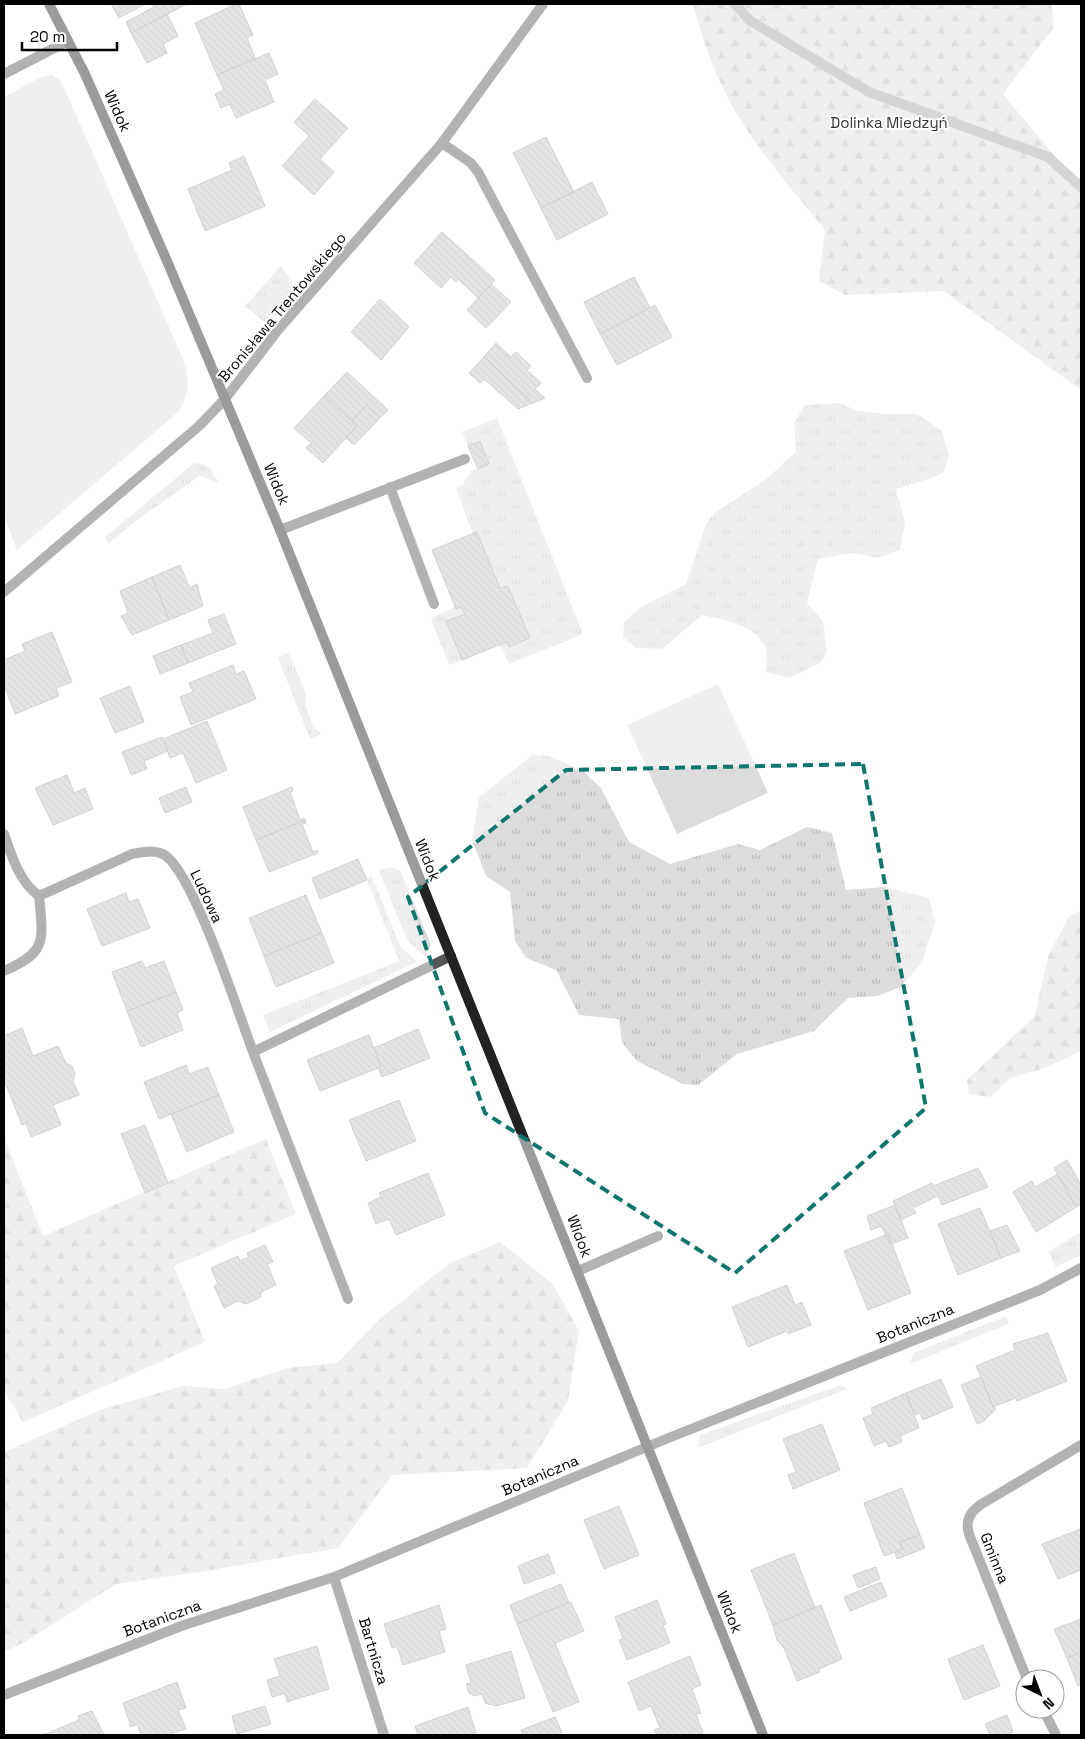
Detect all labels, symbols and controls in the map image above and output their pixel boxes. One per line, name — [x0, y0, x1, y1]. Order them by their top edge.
scale bar — [22, 20, 118, 52]
text: 20 m — [30, 27, 65, 46]
street label: Widok — [100, 87, 136, 135]
park label: Dolinka Miedzyń — [830, 113, 948, 132]
street label: Bronisława Trentowskiego — [214, 228, 350, 386]
street label: Widok — [260, 460, 294, 508]
street label: Widok — [411, 836, 445, 884]
street label: Ludowa — [186, 866, 228, 926]
street label: Widok — [563, 1212, 597, 1260]
street label: Botaniczna — [874, 1299, 957, 1347]
street label: Botaniczna — [499, 1450, 582, 1500]
street label: Gminna — [976, 1530, 1014, 1587]
street label: Widok — [713, 1588, 747, 1636]
street label: Botaniczna — [120, 1595, 204, 1641]
street label: Bartnicza — [355, 1615, 393, 1687]
north arrow — [1015, 1669, 1065, 1719]
text: N — [1039, 1694, 1058, 1713]

